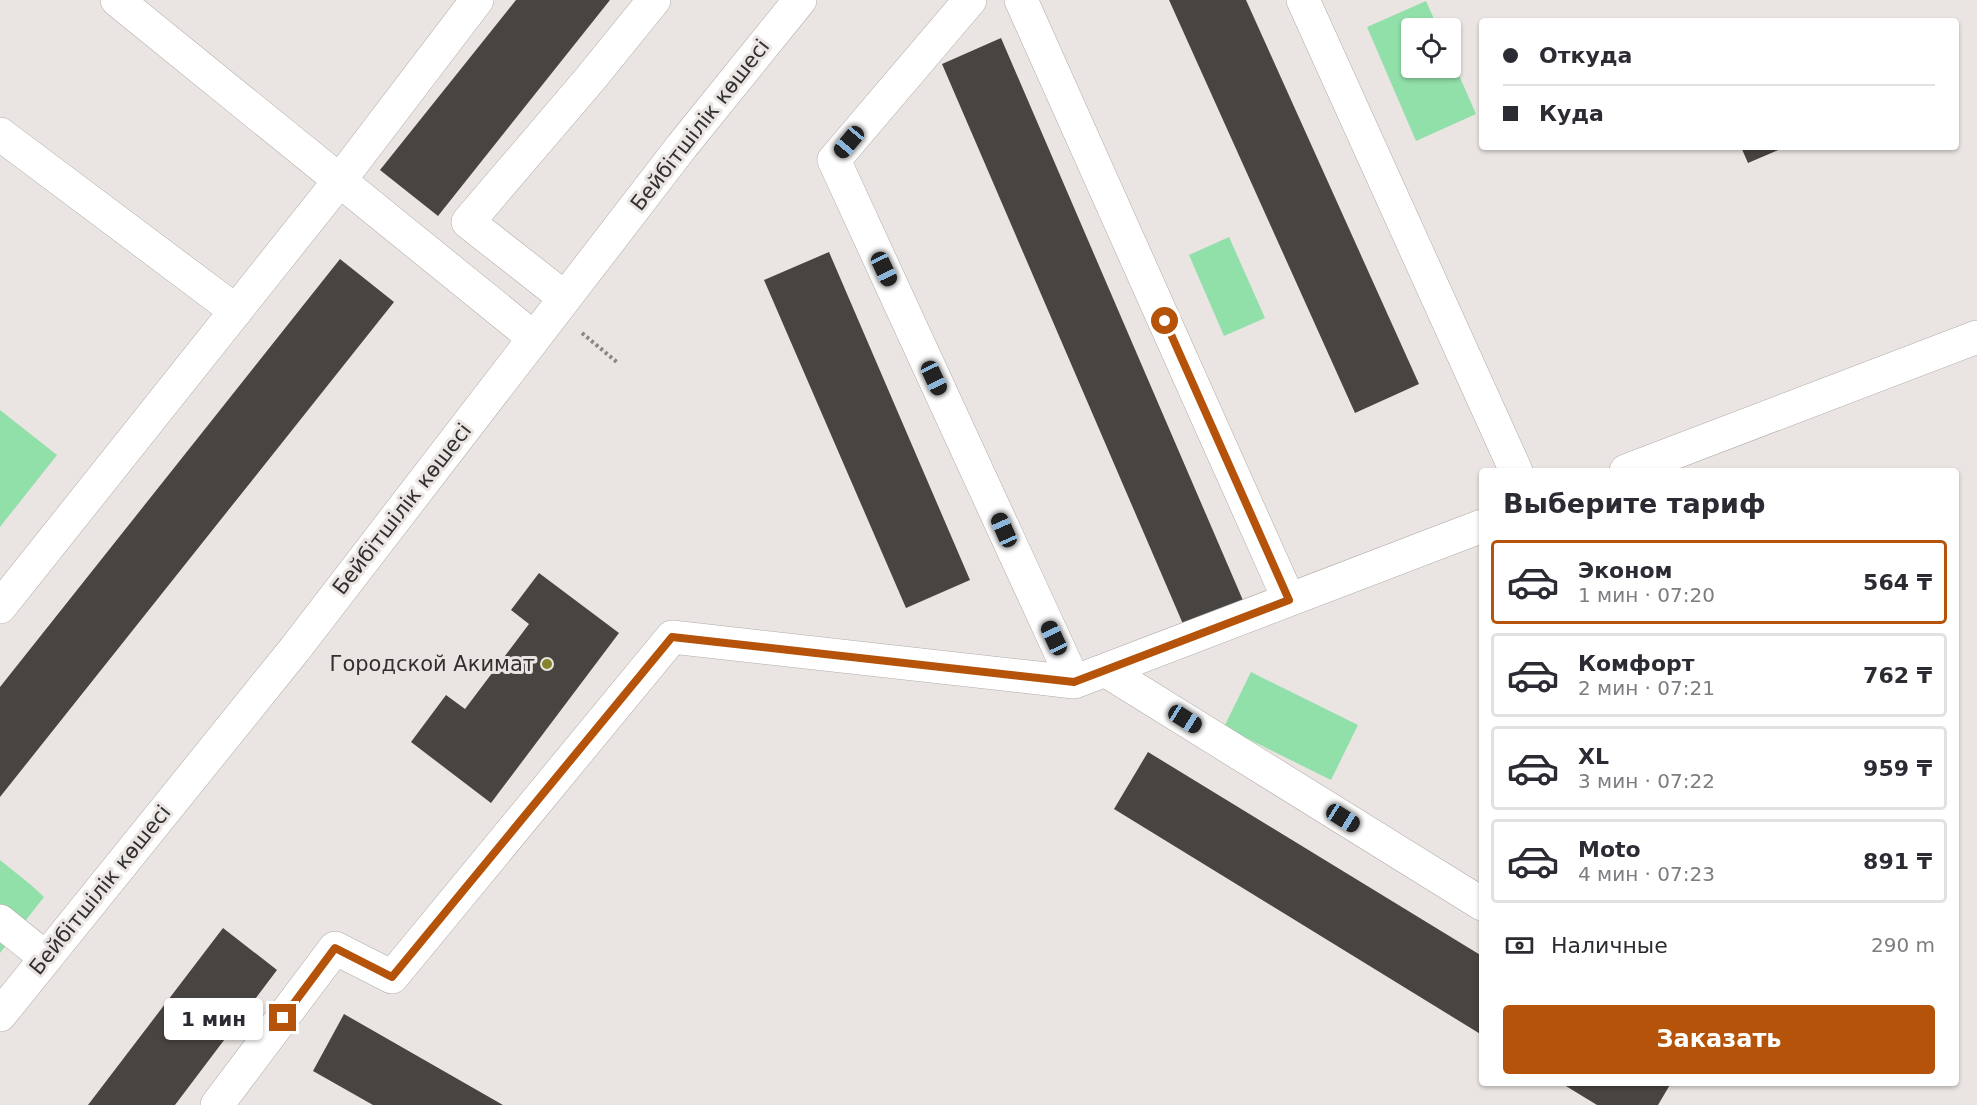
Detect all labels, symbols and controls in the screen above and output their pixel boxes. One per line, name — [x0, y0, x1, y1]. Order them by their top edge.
map controls — [1401, 18, 1461, 78]
button: locate — [1401, 18, 1461, 78]
street label: Бейбітшілік көшесі — [626, 35, 774, 215]
text: Откуда — [1539, 43, 1632, 68]
text: Куда — [1539, 101, 1604, 126]
car — [831, 122, 867, 162]
car — [868, 249, 900, 289]
route start — [1151, 307, 1178, 334]
car — [918, 358, 950, 398]
street label: Бейбітшілік көшесі — [328, 419, 476, 599]
text: Выберите тариф — [1503, 488, 1766, 519]
car — [988, 510, 1020, 550]
icon: car — [1506, 555, 1560, 609]
text: Эконом — [1578, 558, 1673, 583]
text: 564 ₸ — [1863, 570, 1932, 595]
text: 1 мин · 07:20 — [1578, 583, 1715, 607]
car — [1038, 618, 1070, 658]
icon: car — [1506, 648, 1560, 702]
text: Комфорт — [1578, 651, 1695, 676]
place label: Городской Акимат — [330, 652, 535, 676]
marker: Городской Акимат — [540, 657, 554, 671]
text: 762 ₸ — [1863, 663, 1932, 688]
text: 2 мин · 07:21 — [1578, 676, 1715, 700]
car — [1165, 702, 1205, 736]
icon: car — [1506, 741, 1560, 795]
text: XL — [1578, 744, 1609, 769]
text: 959 ₸ — [1863, 756, 1932, 781]
text: 3 мин · 07:22 — [1578, 769, 1715, 793]
street label: Бейбітшілік көшесі — [24, 801, 176, 979]
car — [1323, 801, 1363, 835]
icon: car — [1506, 834, 1560, 888]
text: Moto — [1578, 837, 1641, 862]
text: 891 ₸ — [1863, 849, 1932, 874]
text: 4 мин · 07:23 — [1578, 862, 1715, 886]
icon: cash — [1503, 929, 1536, 962]
text: Наличные — [1551, 933, 1668, 958]
text: 290 m — [1871, 933, 1935, 957]
callout: 1 мин — [163, 997, 262, 1039]
route end — [269, 1004, 296, 1031]
button: Заказать — [1503, 1005, 1935, 1074]
text: 1 мин — [181, 1007, 246, 1031]

